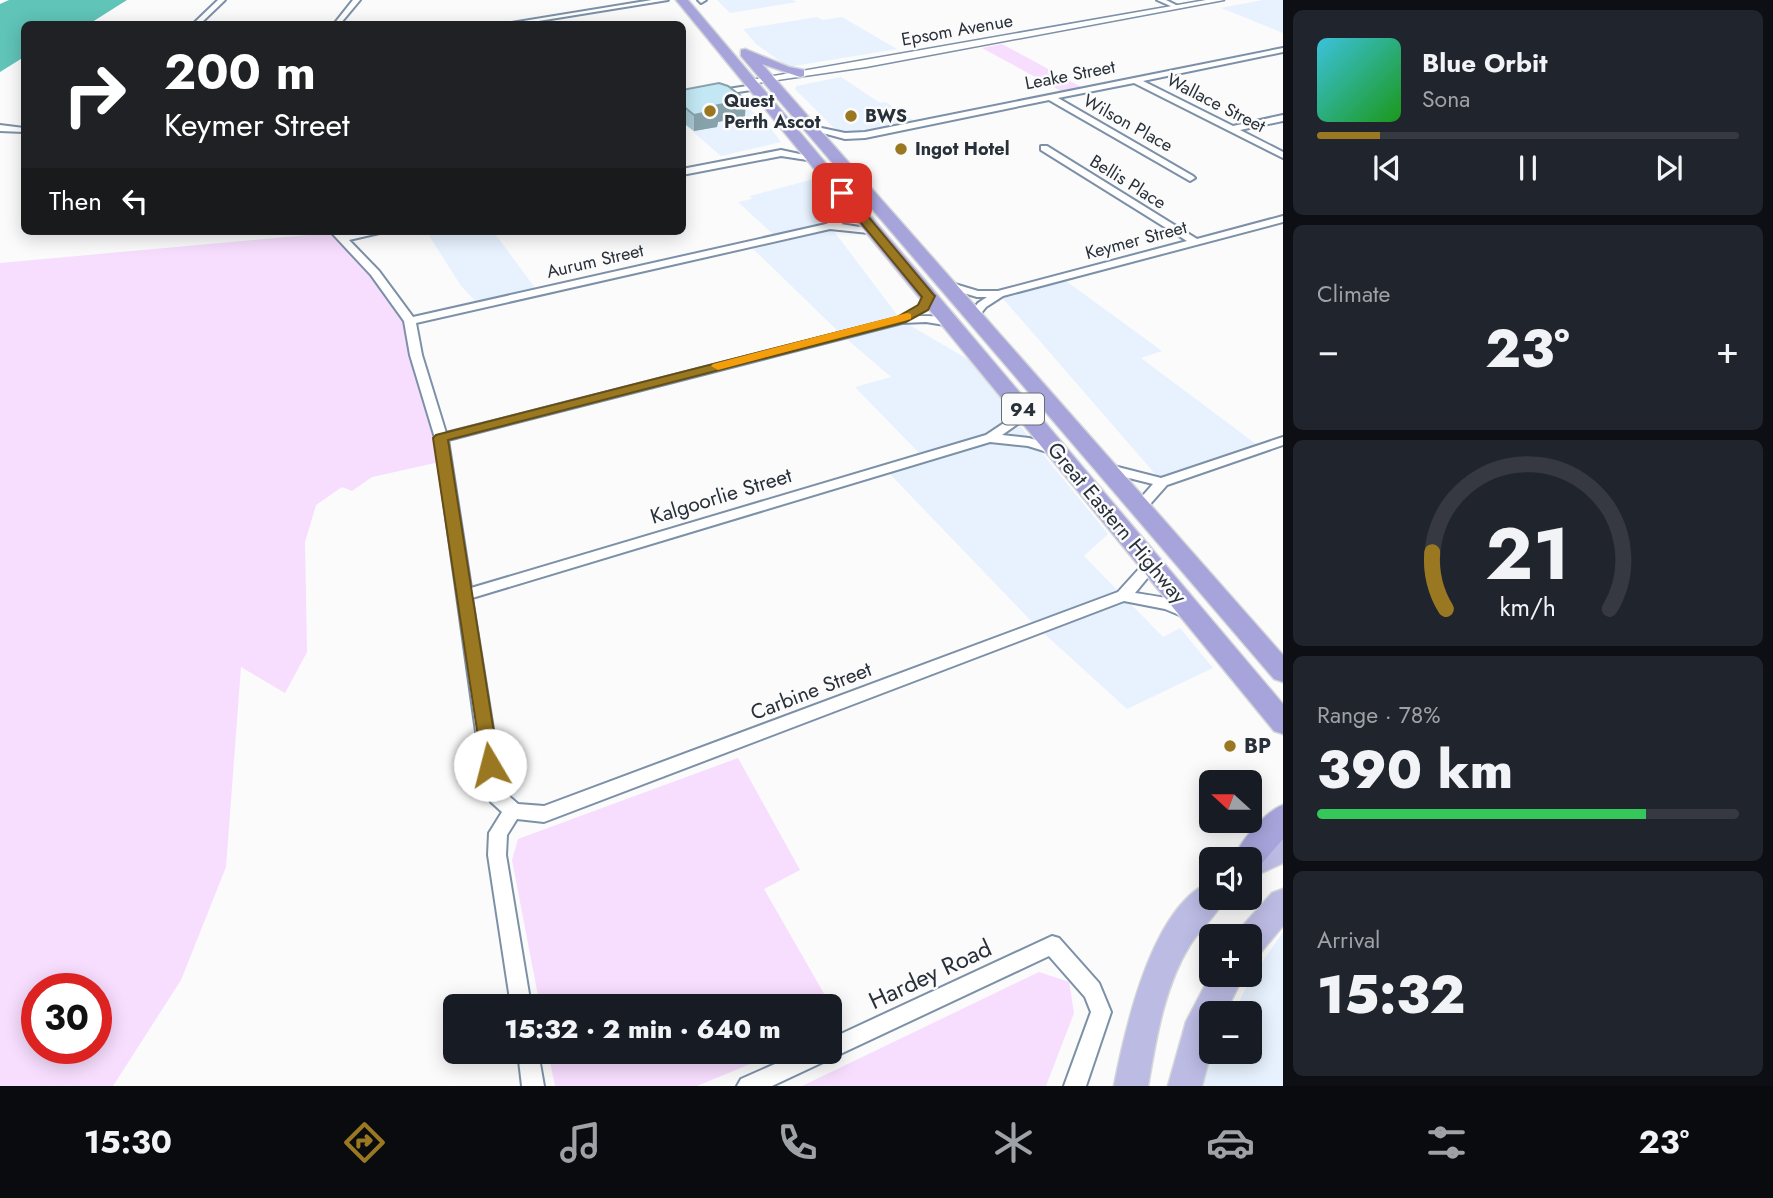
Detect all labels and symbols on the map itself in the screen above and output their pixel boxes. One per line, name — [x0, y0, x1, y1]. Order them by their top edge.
street label: Epsom Avenue — [899, 7, 1015, 53]
street label: Leake Street — [1023, 53, 1118, 96]
street label: Wallace Street — [1162, 67, 1271, 139]
place label: Quest Perth Ascot — [724, 88, 821, 135]
street label: Wilson Place — [1078, 88, 1178, 158]
marker: Quest Perth Ascot — [702, 103, 718, 119]
place label: BWS — [865, 103, 907, 129]
marker: BWS — [843, 108, 859, 124]
place label: Ingot Hotel — [915, 136, 1010, 162]
marker: Ingot Hotel — [893, 141, 909, 157]
street label: Bellis Place — [1085, 148, 1171, 216]
pin — [812, 163, 872, 223]
street label: Keymer Street — [1082, 214, 1190, 266]
street label: Aurum Street — [544, 237, 647, 285]
road number: 94 — [1002, 394, 1044, 424]
street label: Great Eastern Highway — [1040, 436, 1194, 611]
street label: Kalgoorlie Street — [647, 460, 795, 532]
street label: Carbine Street — [746, 654, 876, 728]
position arrow — [453, 728, 527, 802]
place label: BP — [1244, 731, 1271, 761]
marker: BP — [1222, 738, 1238, 754]
north arrow — [1199, 770, 1262, 833]
street label: Hardey Road — [863, 930, 997, 1018]
speed limit sign: 30 — [21, 973, 112, 1064]

